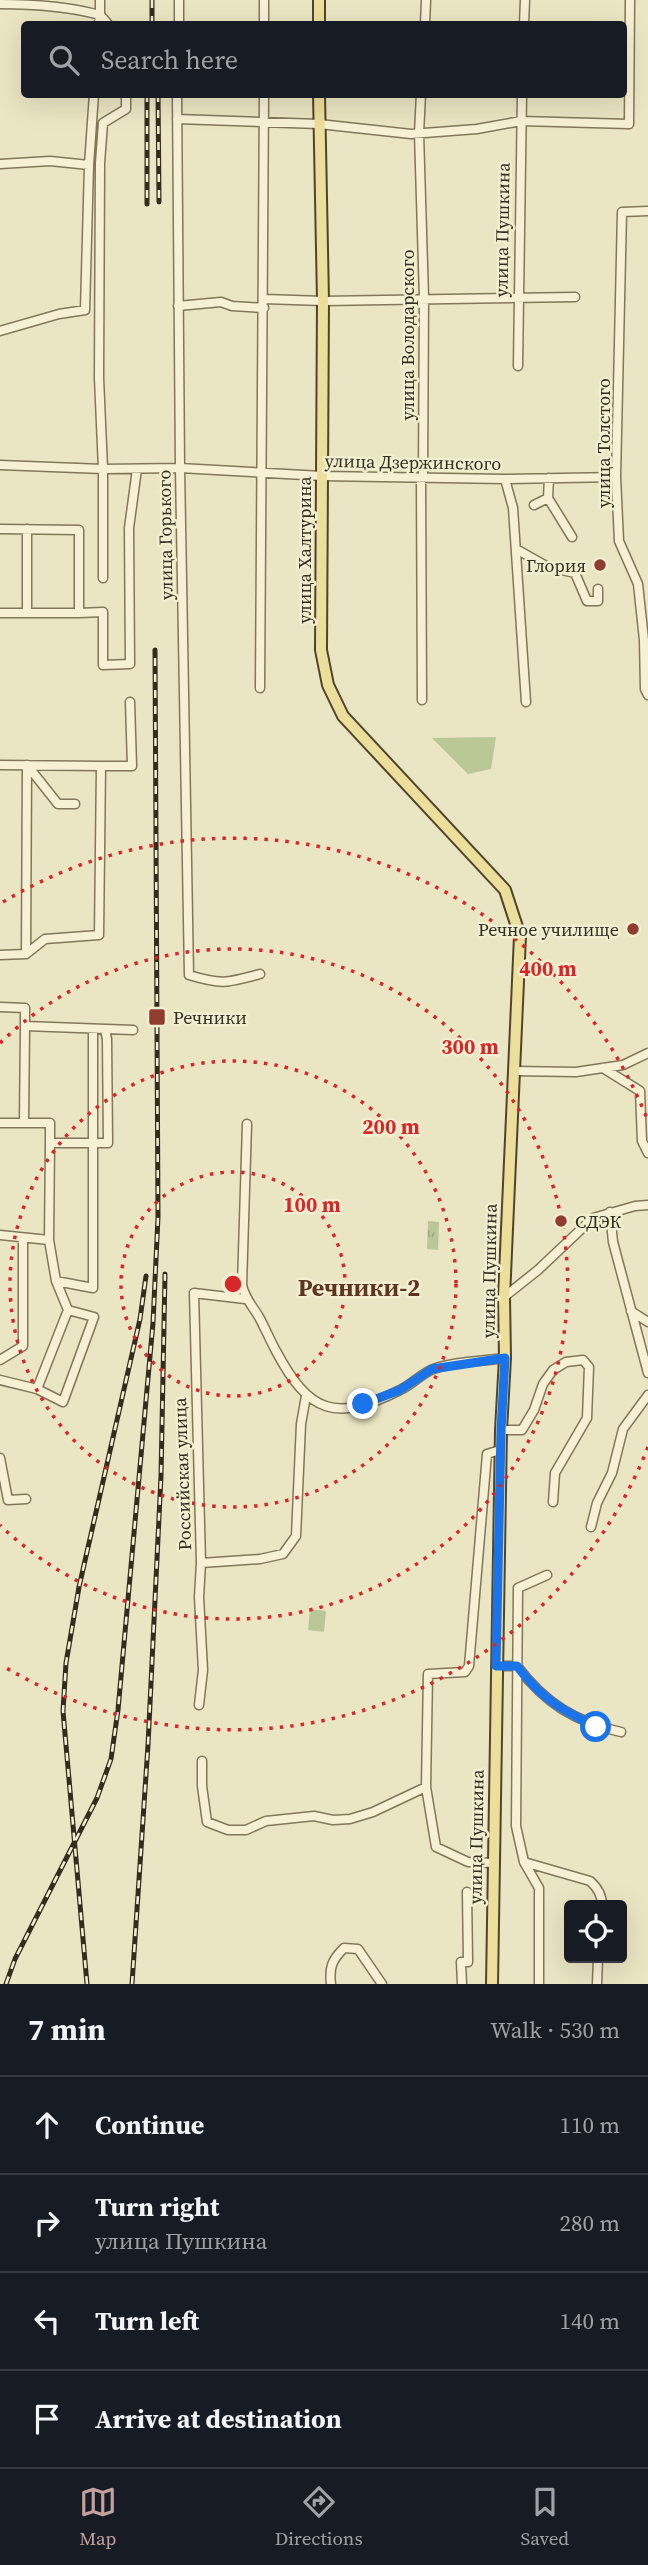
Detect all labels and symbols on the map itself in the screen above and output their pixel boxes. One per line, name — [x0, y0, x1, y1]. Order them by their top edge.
street label: улица Пушкина — [488, 161, 516, 298]
street label: улица Володарского — [395, 249, 420, 421]
street label: улица Толстого — [591, 378, 616, 508]
street label: улица Дзержинского — [324, 448, 502, 476]
street label: улица Горького — [151, 469, 179, 600]
street label: улица Халтурина — [292, 475, 317, 624]
place label: Глория — [526, 553, 586, 578]
marker: Глория — [592, 557, 608, 573]
place label: Речное училище — [478, 917, 619, 942]
marker: Речное училище — [625, 921, 641, 937]
text: 400 m — [519, 954, 577, 983]
place label: Речники — [173, 1005, 247, 1030]
marker: Речники — [147, 1007, 167, 1027]
text: 300 m — [441, 1032, 499, 1061]
text: 200 m — [362, 1112, 420, 1141]
text: 100 m — [283, 1190, 341, 1219]
street label: улица Пушкина — [475, 1202, 503, 1339]
place label: СДЭК — [575, 1209, 621, 1234]
marker: СДЭК — [553, 1213, 569, 1229]
district label: Речники-2 — [298, 1271, 420, 1304]
centre of rings — [221, 1272, 245, 1296]
route end — [347, 1388, 378, 1419]
street label: Российская улица — [167, 1396, 197, 1551]
route start — [580, 1711, 611, 1742]
street label: улица Пушкина — [462, 1768, 490, 1905]

